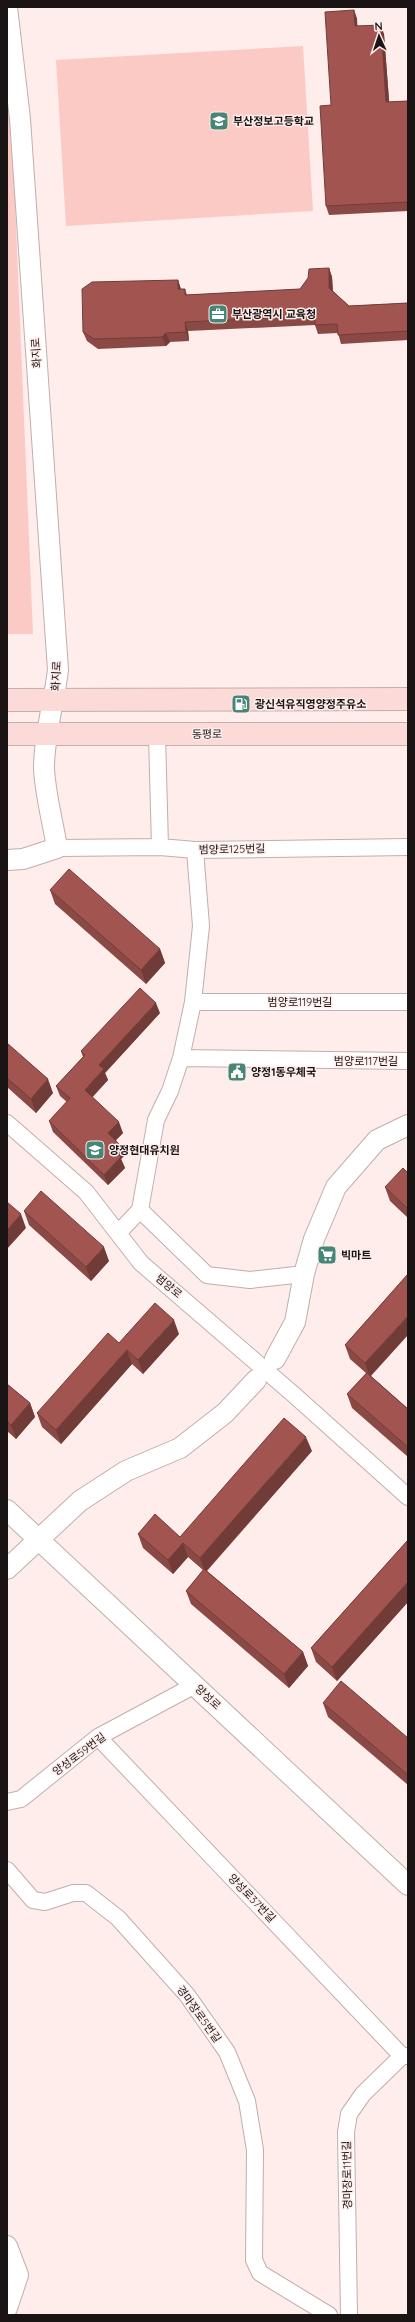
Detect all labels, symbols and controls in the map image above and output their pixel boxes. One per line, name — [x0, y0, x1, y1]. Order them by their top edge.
north arrow — [359, 16, 399, 56]
text: N — [374, 19, 383, 33]
school or university icon: 부산정보고등학교 — [208, 110, 230, 132]
place label: 부산정보고등학교 — [233, 114, 314, 128]
office icon: 부산광역시 교육청 — [207, 303, 229, 325]
place label: 부산광역시 교육청 — [232, 307, 316, 321]
street label: 화지로 — [28, 337, 44, 369]
street label: 화지로 — [48, 660, 64, 692]
fuel station icon: 광신석유직영양정주유소 — [230, 693, 252, 715]
place label: 광신석유직영양정주유소 — [255, 697, 366, 711]
street label: 동평로 — [192, 727, 222, 741]
street label: 범양로125번길 — [199, 841, 265, 857]
street label: 범양로119번길 — [268, 995, 332, 1009]
street label: 범양로117번길 — [334, 1054, 398, 1068]
public building icon: 양정1동우체국 — [226, 1061, 248, 1083]
place label: 양정1동우체국 — [251, 1065, 316, 1079]
school or university icon: 양정현대유치원 — [84, 1139, 106, 1161]
place label: 양정현대유치원 — [109, 1143, 180, 1157]
supermarket icon: 빅마트 — [316, 1244, 338, 1266]
place label: 빅마트 — [341, 1248, 371, 1262]
street label: 범양로 — [153, 1271, 185, 1301]
street label: 양성로 — [192, 1682, 224, 1712]
street label: 양성로59번길 — [50, 1730, 108, 1778]
street label: 양성로37번길 — [225, 1871, 279, 1925]
street label: 경마장로5번길 — [174, 1983, 224, 2045]
street label: 경마장로11번길 — [339, 2140, 355, 2210]

